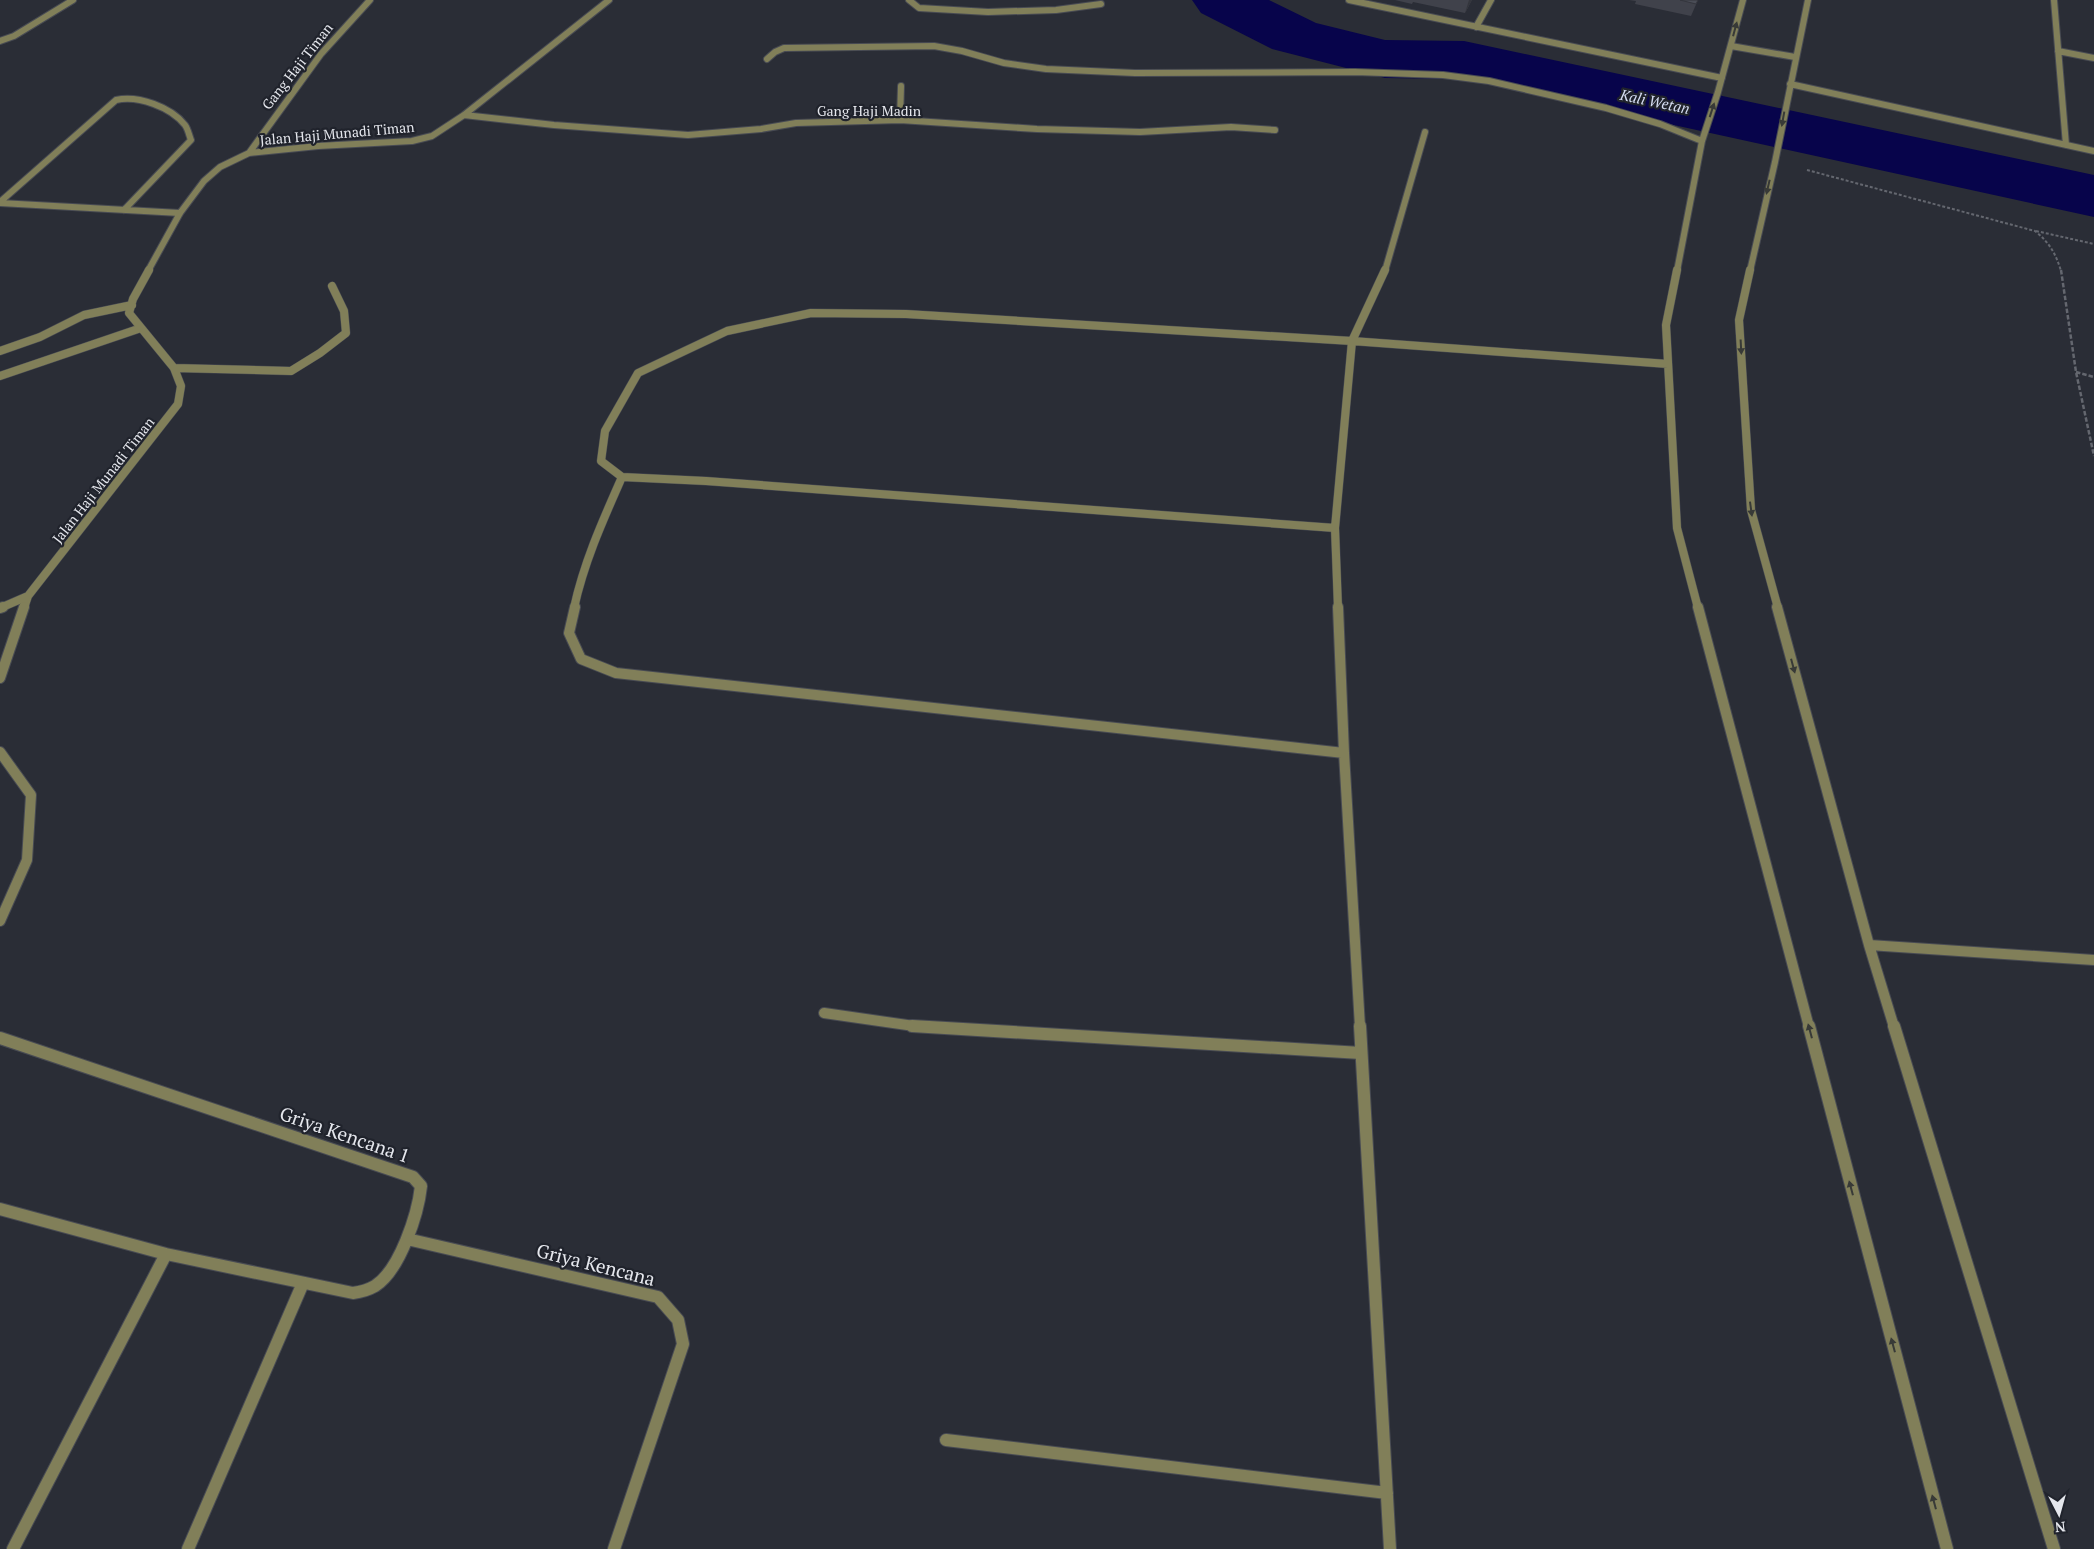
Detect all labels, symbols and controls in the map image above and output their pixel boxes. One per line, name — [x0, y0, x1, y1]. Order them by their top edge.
street label: Gang Haji Timan — [257, 18, 337, 113]
one-way arrow — [1731, 22, 1739, 37]
water label: Kali Wetan — [1617, 84, 1692, 118]
street label: Gang Haji Madin — [817, 101, 922, 120]
one-way arrow — [1709, 103, 1717, 118]
one-way arrow — [1778, 111, 1786, 127]
street label: Jalan Haji Munadi Timan — [259, 117, 416, 149]
one-way arrow — [1764, 180, 1772, 195]
one-way arrow — [1737, 339, 1745, 355]
street label: Jalan Haji Munadi Timan — [48, 413, 159, 547]
one-way arrow — [1748, 501, 1756, 517]
one-way arrow — [1789, 658, 1797, 673]
one-way arrow — [1806, 1023, 1814, 1038]
street label: Griya Kencana 1 — [277, 1100, 413, 1168]
one-way arrow — [1847, 1180, 1855, 1195]
street label: Griya Kencana — [534, 1237, 658, 1291]
one-way arrow — [1889, 1337, 1897, 1352]
north arrow — [2034, 1489, 2084, 1539]
one-way arrow — [1930, 1494, 1938, 1509]
text: N — [2054, 1517, 2067, 1537]

